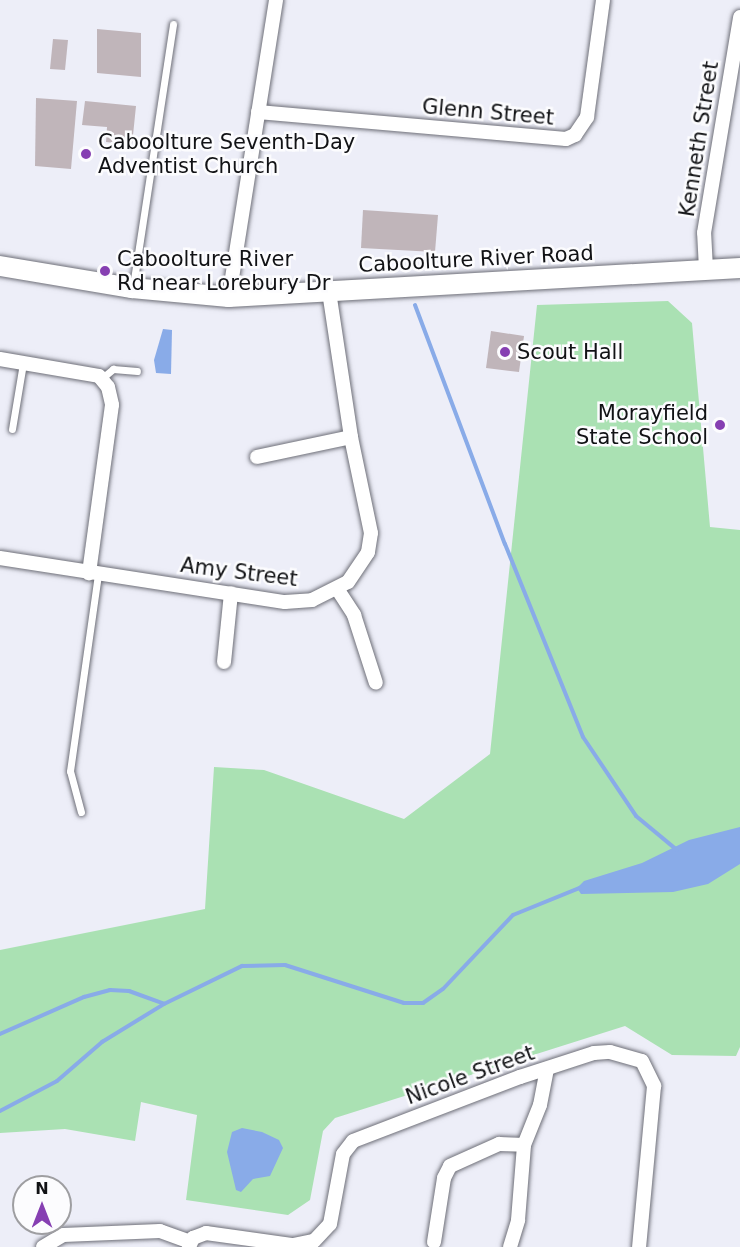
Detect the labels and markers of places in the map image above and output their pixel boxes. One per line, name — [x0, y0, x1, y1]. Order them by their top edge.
place label: Caboolture Seventh-Day Adventist Church — [98, 129, 355, 179]
marker: Caboolture Seventh-Day Adventist Church — [79, 147, 93, 161]
place label: Caboolture River Rd near Lorebury Dr — [117, 246, 330, 296]
marker: Caboolture River Rd near Lorebury Dr — [98, 264, 112, 278]
place label: Scout Hall — [517, 339, 623, 365]
marker: Scout Hall — [498, 345, 512, 359]
place label: Morayfield State School — [576, 400, 708, 450]
marker: Morayfield State School — [713, 418, 727, 432]

